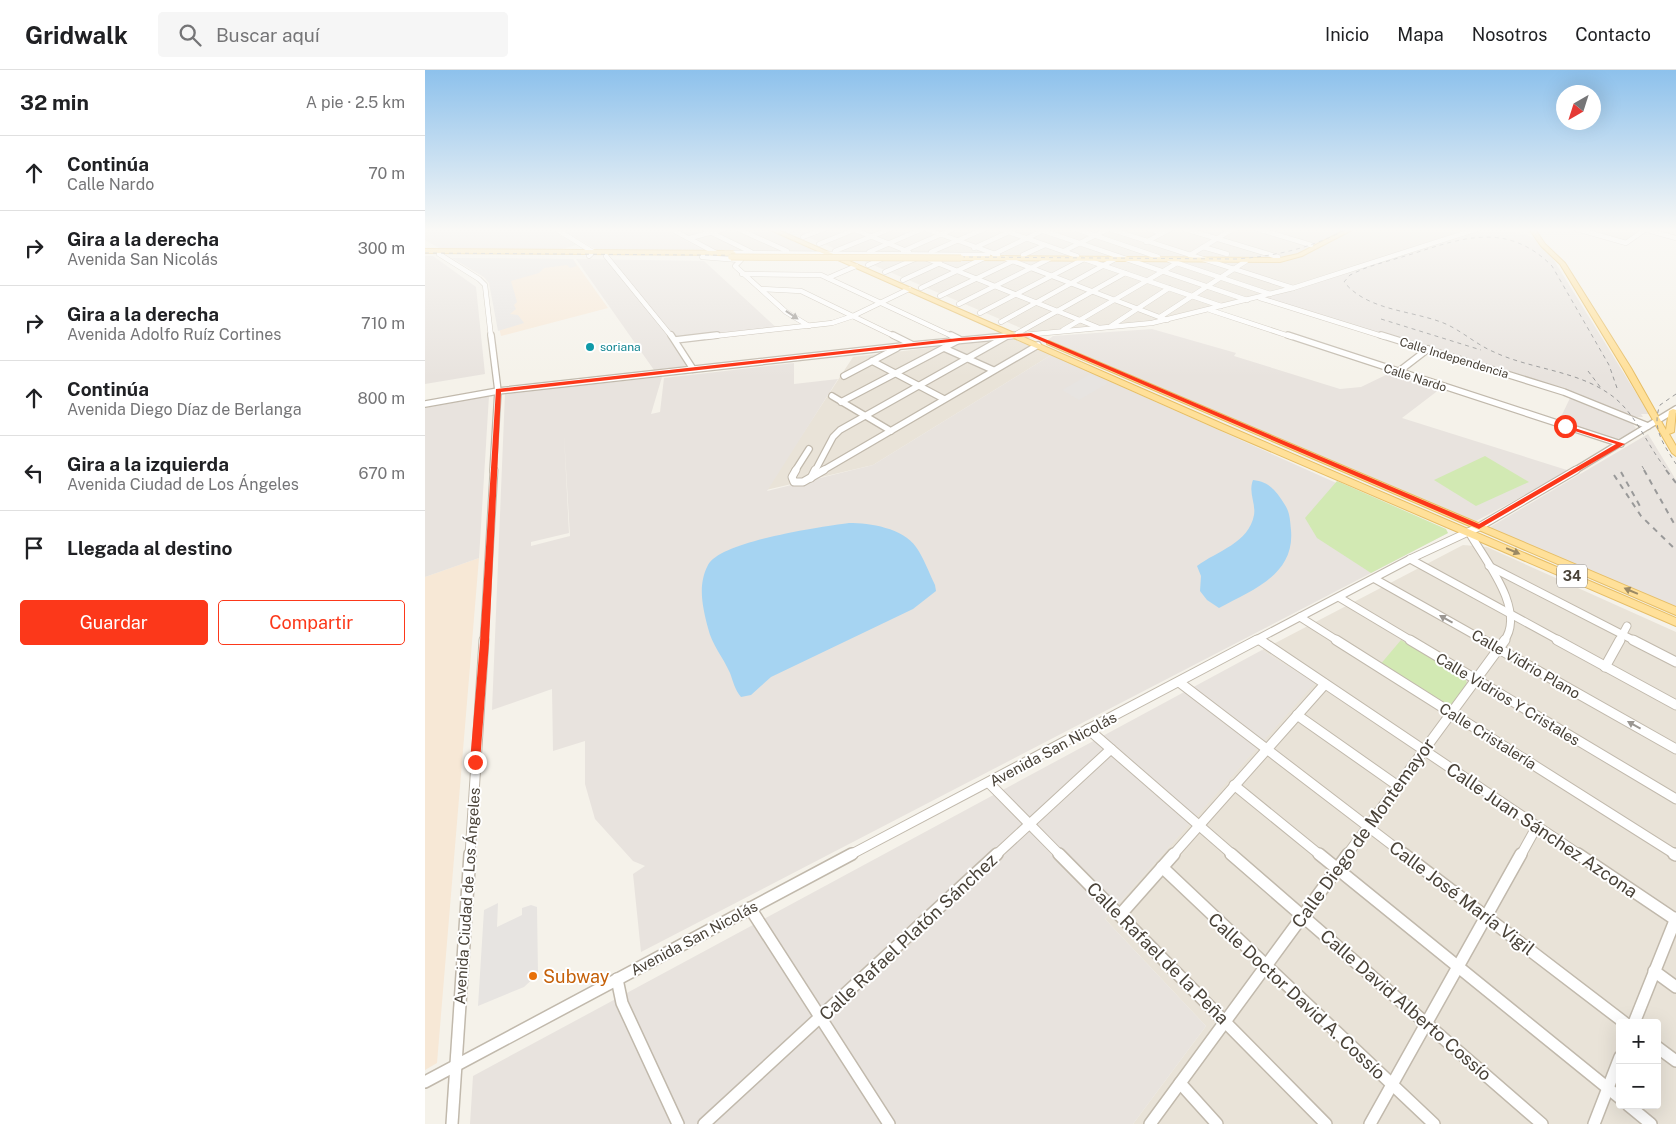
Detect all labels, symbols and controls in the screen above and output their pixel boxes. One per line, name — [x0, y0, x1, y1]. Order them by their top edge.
search box — [158, 12, 508, 57]
text: Gridwalk — [25, 21, 128, 49]
icon: search — [176, 21, 204, 49]
text: Buscar aquí — [216, 24, 320, 46]
text: Inicio — [1325, 24, 1369, 45]
text: Mapa — [1397, 24, 1444, 45]
text: Nosotros — [1472, 24, 1547, 45]
text: Contacto — [1575, 24, 1651, 45]
north arrow — [1556, 85, 1601, 130]
text: 32 min — [20, 90, 89, 115]
text: A pie · 2.5 km — [306, 93, 405, 112]
text: Continúa — [67, 153, 149, 175]
icon: ahead — [20, 159, 48, 187]
text: 70 m — [368, 164, 405, 183]
text: Calle Nardo — [67, 175, 154, 194]
text: Gira a la derecha — [67, 228, 219, 250]
icon: right — [20, 234, 48, 262]
text: 300 m — [358, 239, 405, 258]
text: Avenida San Nicolás — [67, 250, 218, 269]
text: Gira a la derecha — [67, 303, 219, 325]
icon: right — [20, 309, 48, 337]
one-way arrow — [785, 310, 798, 320]
text: 710 m — [361, 314, 405, 333]
text: Avenida Adolfo Ruíz Cortines — [67, 325, 281, 344]
street label: Calle Independencia — [1398, 335, 1510, 381]
place label: soriana — [600, 340, 641, 354]
marker: soriana — [584, 341, 596, 353]
street label: Calle Nardo — [1382, 361, 1448, 395]
text: Continúa — [67, 378, 149, 400]
icon: ahead — [20, 384, 48, 412]
text: 800 m — [358, 389, 405, 408]
text: Avenida Diego Díaz de Berlanga — [67, 400, 302, 419]
route start — [1554, 415, 1577, 438]
text: Gira a la izquierda — [67, 453, 229, 475]
icon: left — [20, 459, 48, 487]
text: 670 m — [359, 464, 405, 483]
text: Avenida Ciudad de Los Ángeles — [67, 475, 299, 494]
icon: arrive — [20, 534, 48, 562]
text: Llegada al destino — [67, 537, 232, 559]
one-way arrow — [1506, 547, 1520, 555]
road number: 34 — [1557, 564, 1587, 588]
one-way arrow — [1624, 587, 1638, 595]
button: Guardar — [20, 600, 208, 645]
button: Compartir — [218, 600, 405, 645]
one-way arrow — [1439, 615, 1454, 623]
street label: Calle Vidrio Plano — [1469, 626, 1583, 702]
street label: Calle Vidrios Y Cristales — [1433, 649, 1583, 749]
street label: Calle Cristalería — [1436, 699, 1540, 773]
street label: Avenida San Nicolás — [987, 708, 1119, 790]
one-way arrow — [1626, 721, 1641, 729]
street label: Calle Diego de Montemayor — [1287, 734, 1439, 932]
route end — [464, 751, 487, 774]
street label: Calle Juan Sánchez Azcona — [1442, 758, 1642, 902]
street label: Avenida Ciudad de Los Ángeles — [451, 787, 483, 1005]
street label: Calle José María Vigil — [1385, 837, 1539, 959]
street label: Calle Rafael Platón Sánchez — [815, 849, 1001, 1025]
street label: Calle Rafael de la Peña — [1083, 878, 1233, 1028]
street label: Avenida San Nicolás — [628, 897, 760, 979]
street label: Calle Doctor David A. Cossío — [1204, 908, 1390, 1084]
street label: Calle David Alberto Cossío — [1316, 925, 1496, 1085]
place label: Subway — [543, 966, 610, 987]
marker: Subway — [527, 970, 539, 982]
map controls — [1616, 1019, 1661, 1109]
button: + — [1616, 1019, 1661, 1064]
button: − — [1616, 1064, 1661, 1109]

